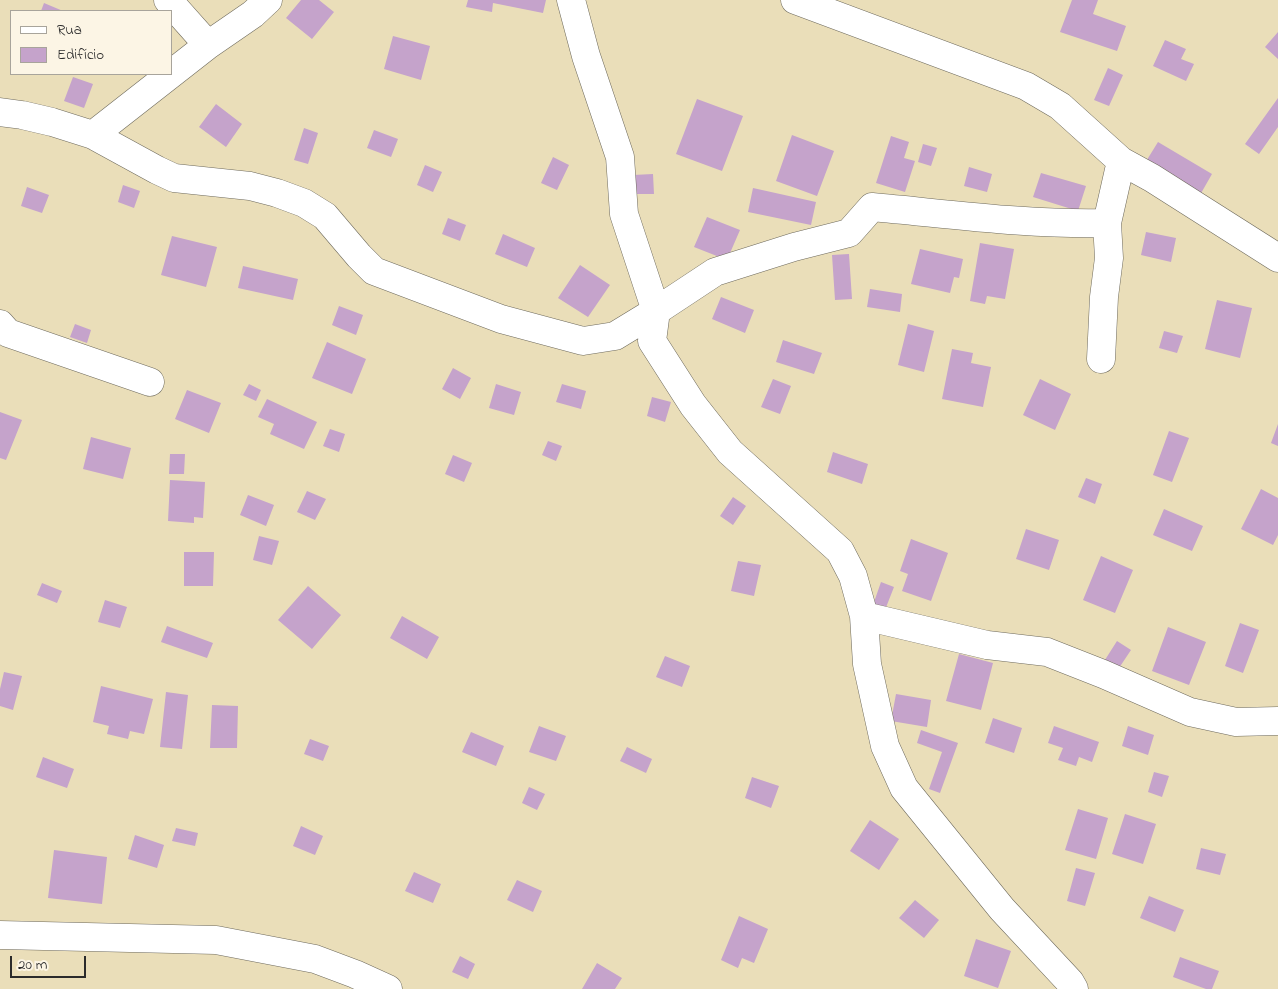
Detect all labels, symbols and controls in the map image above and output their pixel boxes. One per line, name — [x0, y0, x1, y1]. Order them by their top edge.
legend — [10, 10, 172, 75]
text: Rua — [57, 19, 82, 41]
text: Edifício — [57, 44, 104, 66]
scale bar — [12, 946, 89, 978]
text: 20 m — [18, 954, 47, 976]

